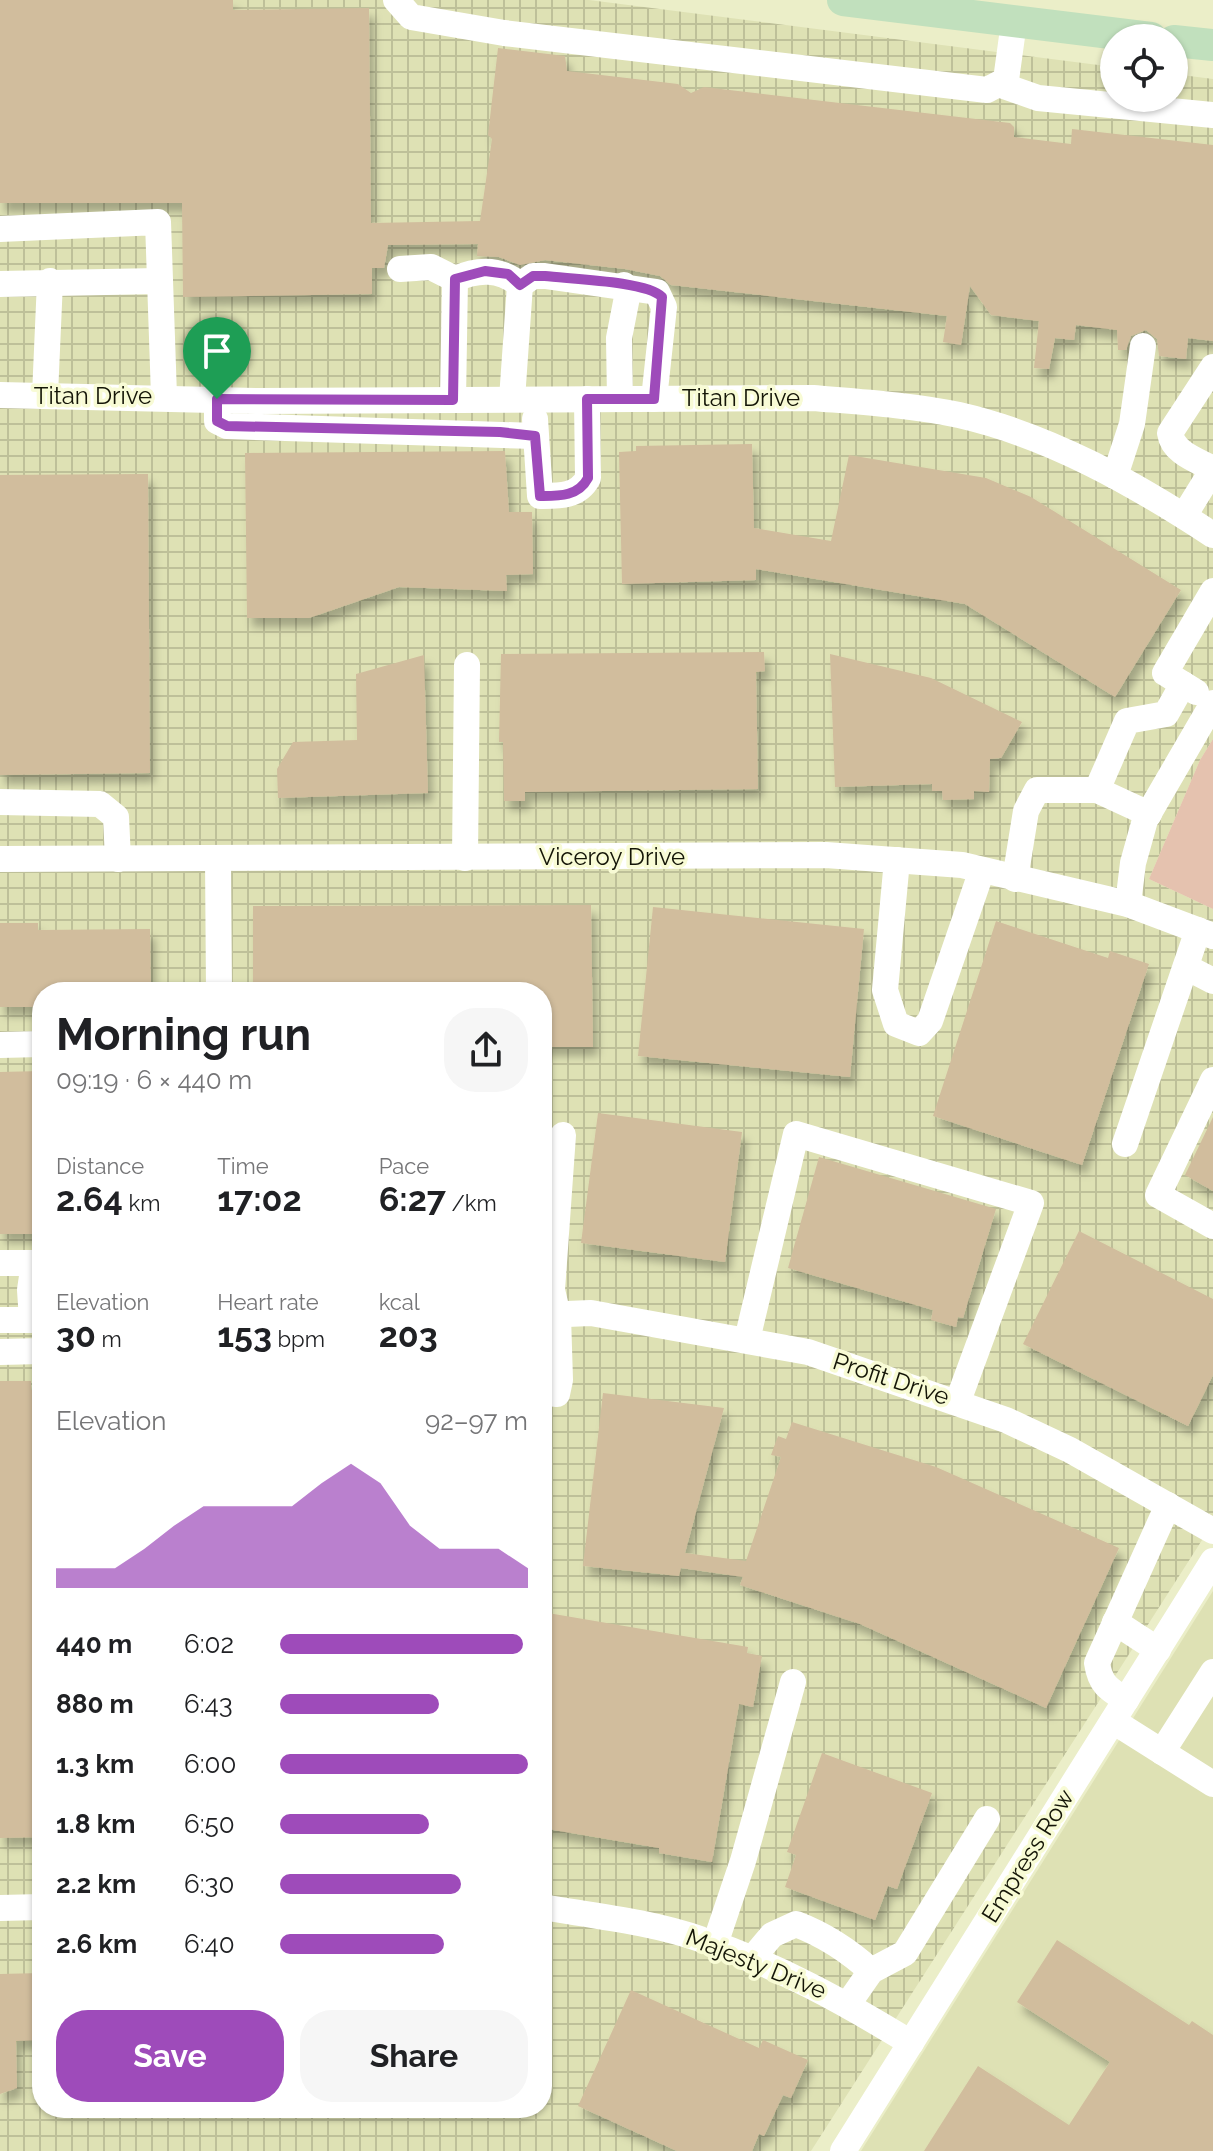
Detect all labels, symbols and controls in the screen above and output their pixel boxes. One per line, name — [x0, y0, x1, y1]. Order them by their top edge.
map controls — [1100, 24, 1188, 112]
button: locate — [1100, 24, 1188, 112]
pin — [183, 317, 251, 399]
icon: arrive — [195, 329, 239, 373]
street label: Titan Drive — [34, 381, 152, 410]
street label: Titan Drive — [682, 383, 800, 412]
street label: Viceroy Drive — [539, 842, 685, 871]
button: share — [444, 1008, 528, 1092]
text: Morning run — [56, 1009, 311, 1060]
text: 09:19 · 6 × 440 m — [56, 1065, 252, 1095]
text: Distance — [56, 1153, 144, 1179]
text: Time — [217, 1153, 269, 1179]
text: Pace — [379, 1153, 429, 1179]
text: 2.64 — [56, 1179, 123, 1219]
text: 17:02 — [217, 1179, 302, 1219]
text: 6:27 — [379, 1179, 446, 1219]
text: km — [123, 1190, 160, 1216]
text: /km — [446, 1190, 497, 1216]
text: Elevation — [56, 1289, 149, 1315]
text: Heart rate — [217, 1289, 319, 1315]
text: kcal — [379, 1289, 420, 1315]
text: 30 — [56, 1315, 96, 1355]
text: 153 — [217, 1315, 272, 1355]
text: 203 — [379, 1315, 438, 1355]
text: m — [96, 1326, 122, 1352]
text: bpm — [272, 1326, 325, 1352]
street label: Profit Drive — [829, 1346, 953, 1411]
text: Elevation — [56, 1406, 166, 1436]
text: 92–97 m — [425, 1406, 528, 1436]
text: 440 m — [56, 1629, 132, 1659]
text: 6:02 — [184, 1629, 234, 1659]
text: 880 m — [56, 1689, 134, 1719]
text: 6:43 — [184, 1689, 233, 1719]
text: 1.3 km — [56, 1749, 134, 1779]
text: 6:00 — [184, 1749, 236, 1779]
street label: Empress Row — [975, 1783, 1080, 1928]
text: 1.8 km — [56, 1809, 135, 1839]
text: 6:50 — [184, 1809, 235, 1839]
text: 2.2 km — [56, 1869, 136, 1899]
text: 6:30 — [184, 1869, 234, 1899]
street label: Majesty Drive — [682, 1922, 831, 2005]
text: 2.6 km — [56, 1929, 137, 1959]
text: 6:40 — [184, 1929, 235, 1959]
button: Save — [56, 2010, 284, 2102]
button: Share — [300, 2010, 528, 2102]

